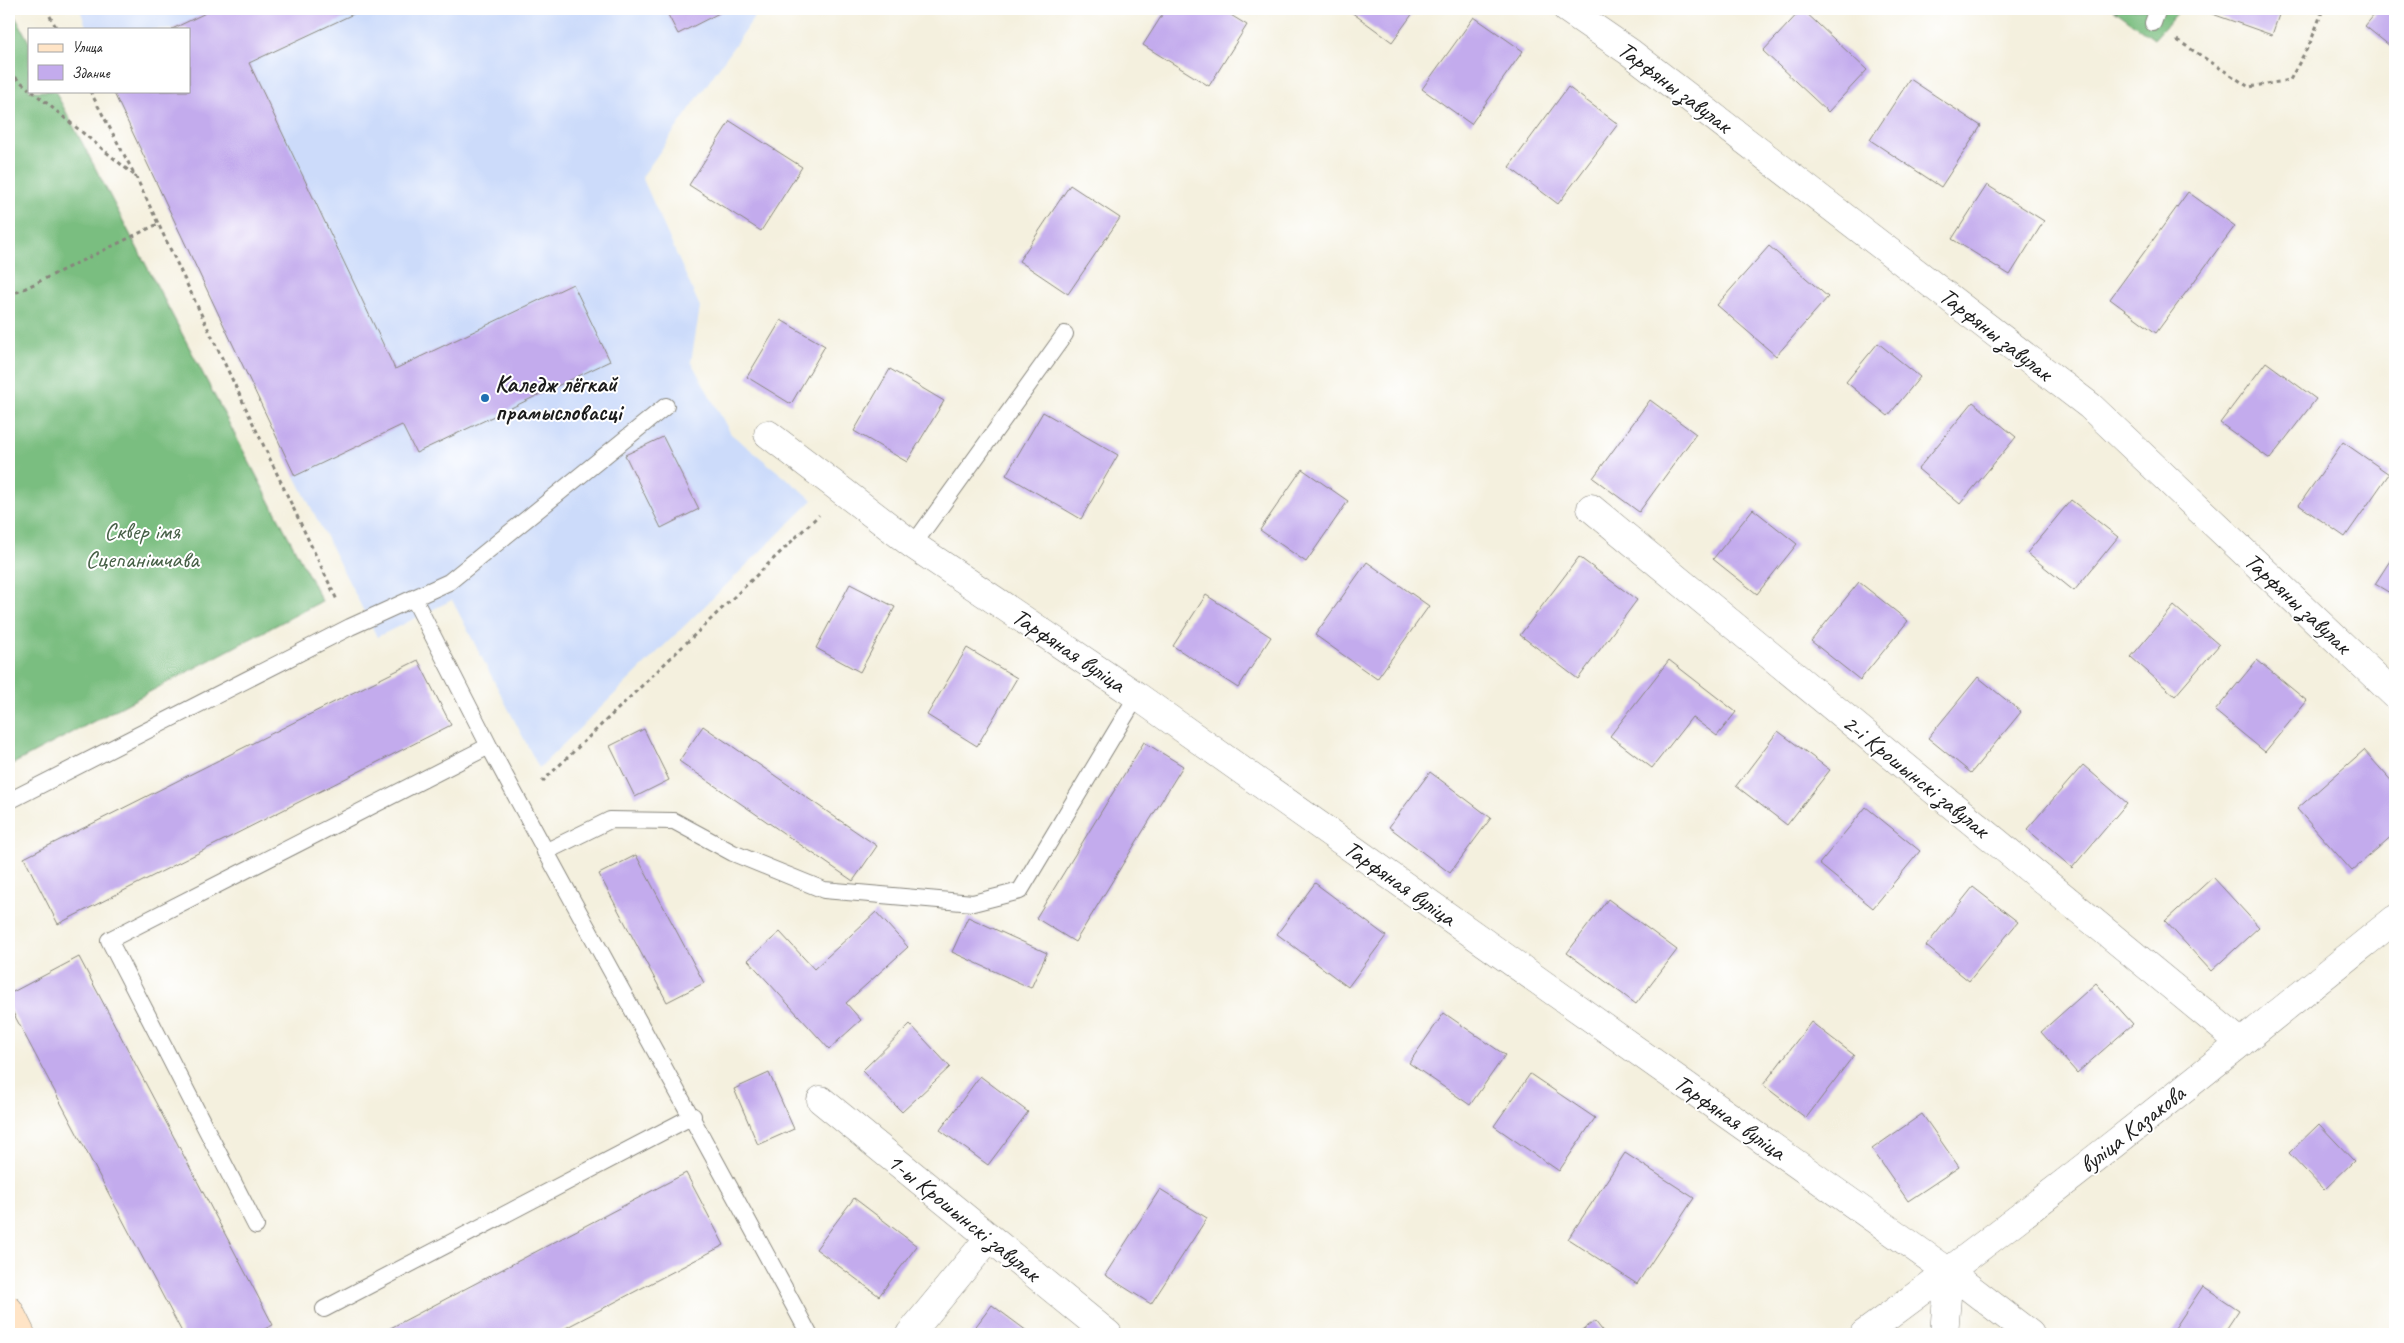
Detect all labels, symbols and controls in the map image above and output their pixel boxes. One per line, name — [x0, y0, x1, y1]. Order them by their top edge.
legend — [28, 28, 190, 92]
street label: Тарфяны завулак — [1611, 34, 1740, 142]
text: Улица — [72, 38, 103, 57]
text: Здание — [72, 64, 111, 83]
street label: Тарфяны завулак — [1933, 281, 2060, 390]
place label: Каледж лёгкай прамысловасці — [495, 369, 625, 427]
marker: Каледж лёгкай прамысловасці — [479, 392, 491, 404]
park label: Сквер імя Сцепанішчава — [85, 516, 200, 574]
street label: Тарфяны завулак — [2238, 546, 2359, 662]
street label: Тарфяная вуліца — [1007, 601, 1133, 700]
street label: 2-і Крошынскі завулак — [1836, 708, 1997, 846]
street label: Тарфяная вуліца — [1338, 833, 1463, 933]
street label: Тарфяная вуліца — [1668, 1067, 1793, 1167]
street label: вуліца Казакова — [2073, 1078, 2192, 1180]
street label: 1-ы Крошынскі завулак — [881, 1146, 1048, 1290]

